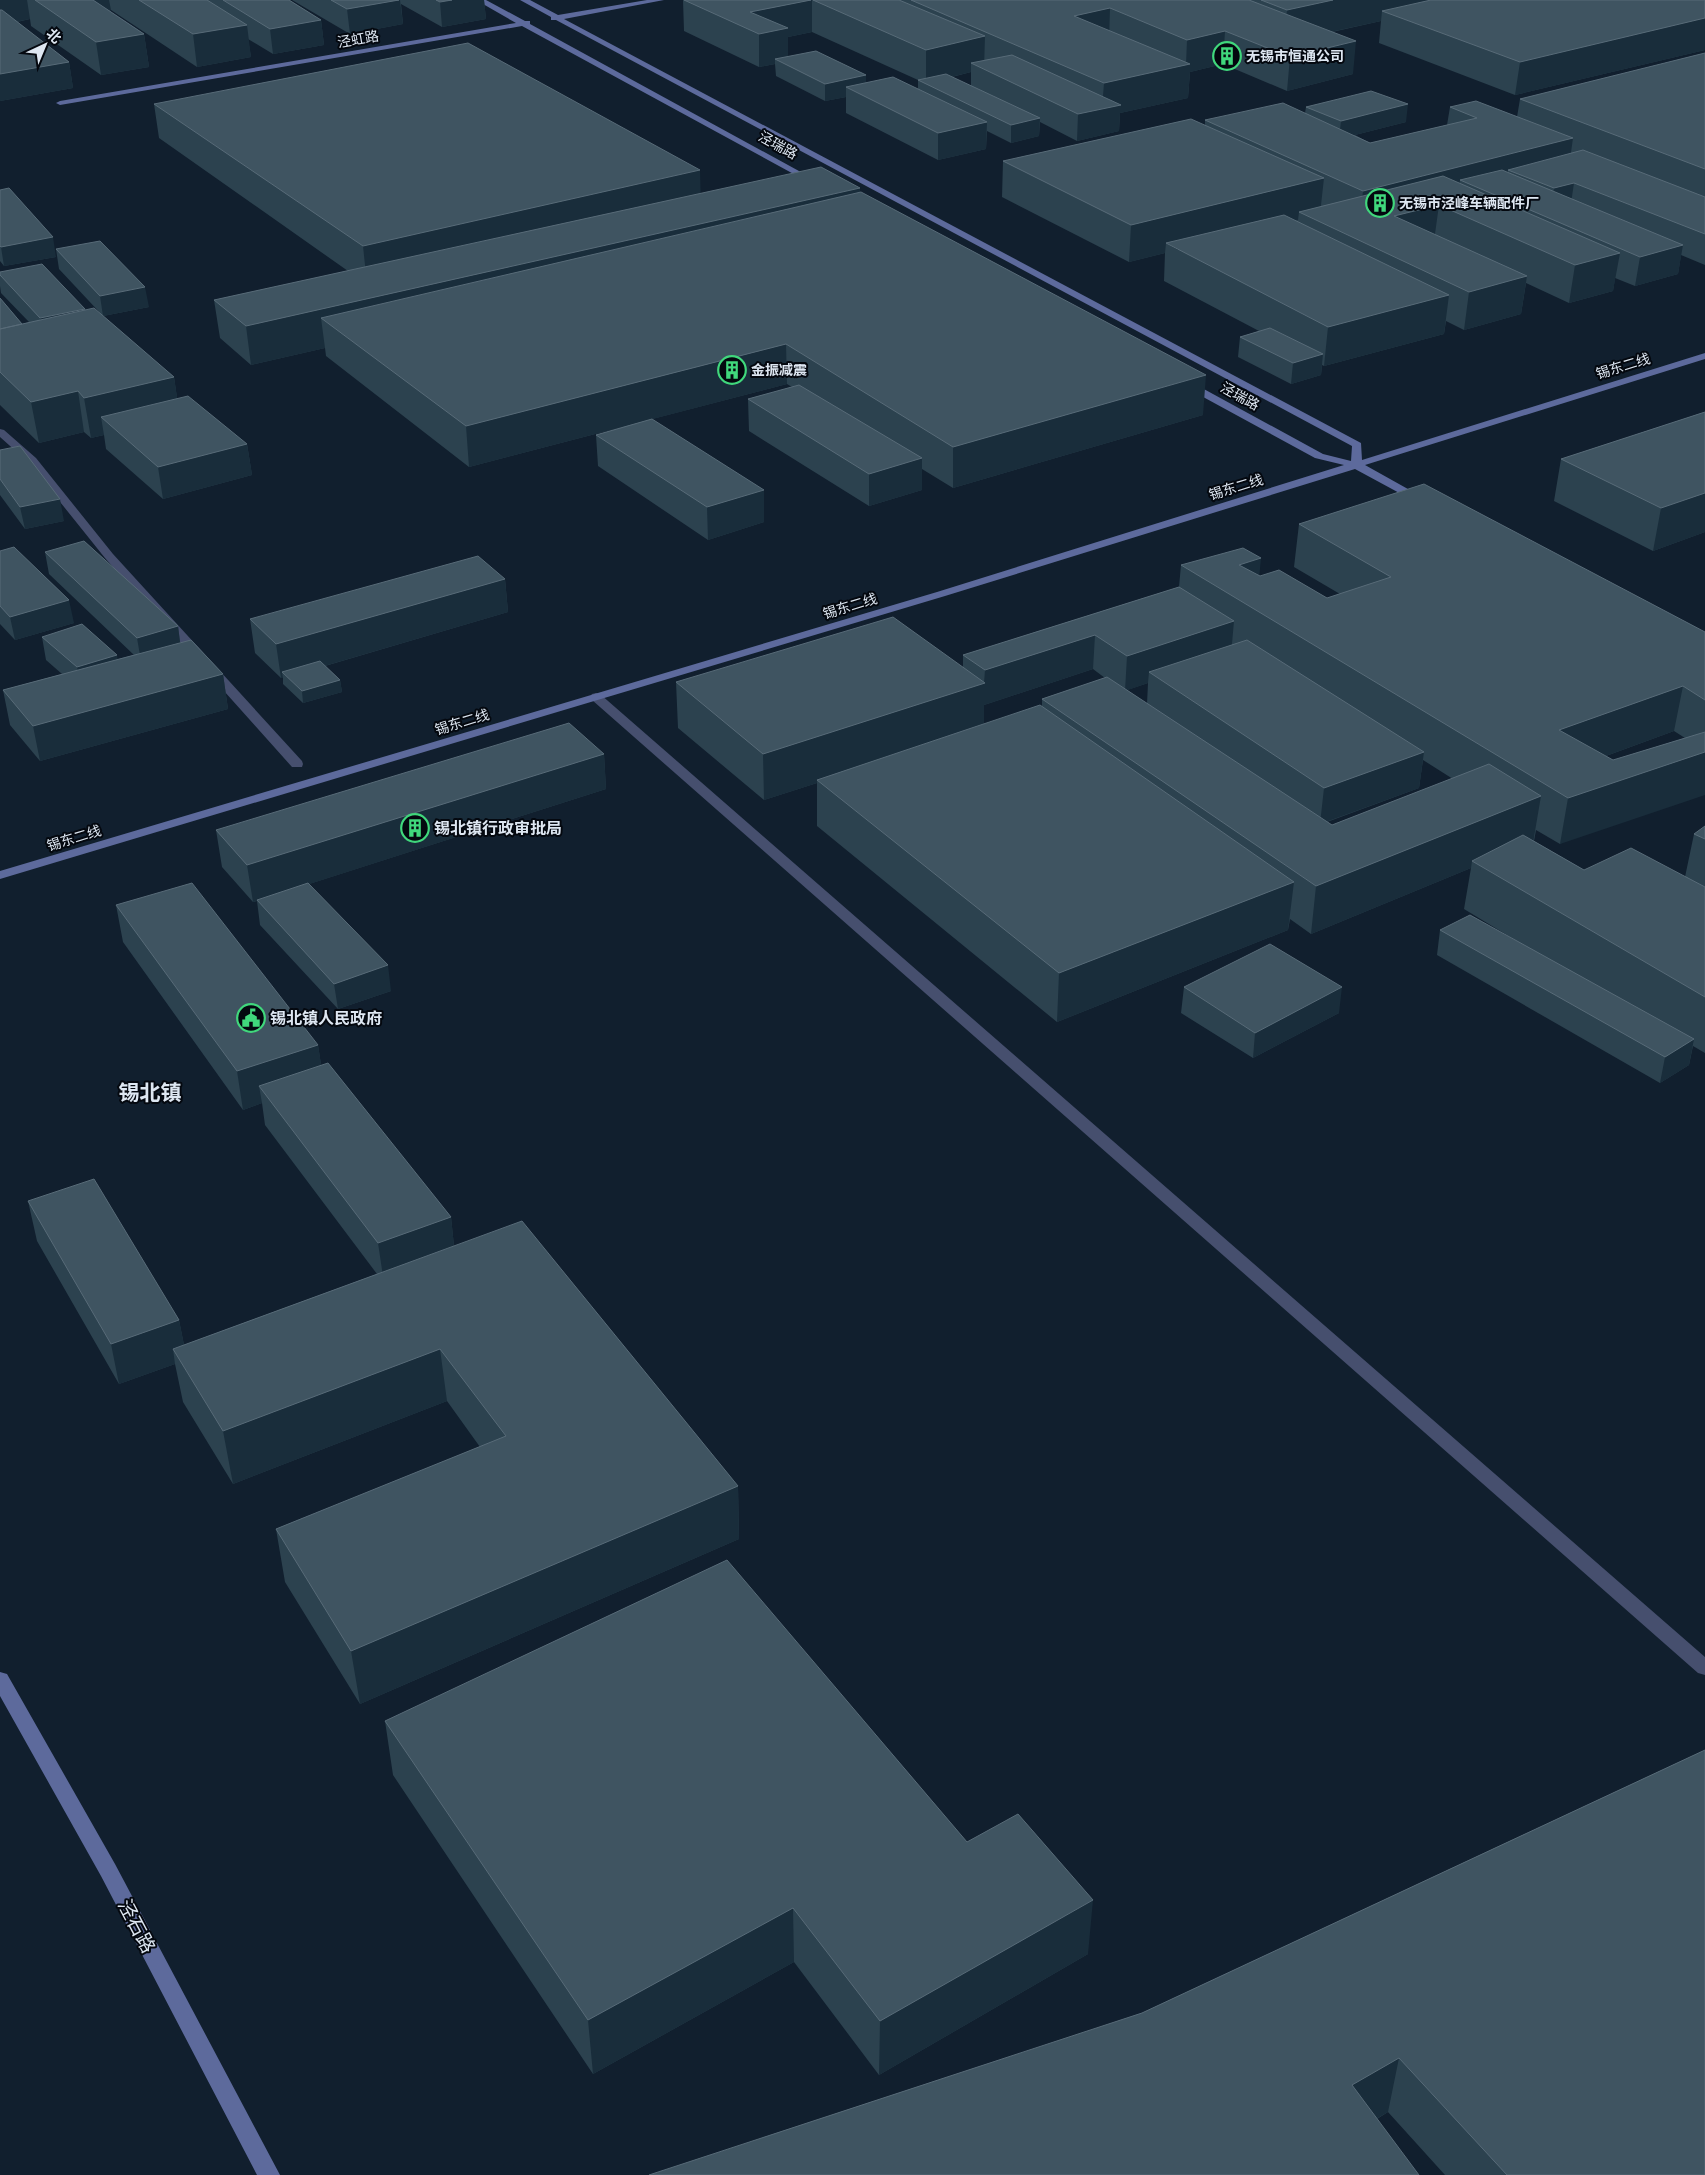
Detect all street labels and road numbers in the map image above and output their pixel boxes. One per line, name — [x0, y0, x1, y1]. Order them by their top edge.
street label: 泾虹路 — [336, 27, 380, 51]
street label: 泾瑞路 — [756, 128, 800, 162]
street label: 锡东二线 — [1594, 350, 1652, 382]
street label: 泾瑞路 — [1218, 379, 1262, 413]
street label: 锡东二线 — [1207, 471, 1265, 503]
street label: 锡东二线 — [821, 590, 879, 622]
street label: 锡东二线 — [433, 706, 491, 738]
street label: 锡东二线 — [45, 822, 103, 854]
street label: 泾石路 — [114, 1896, 160, 1956]

